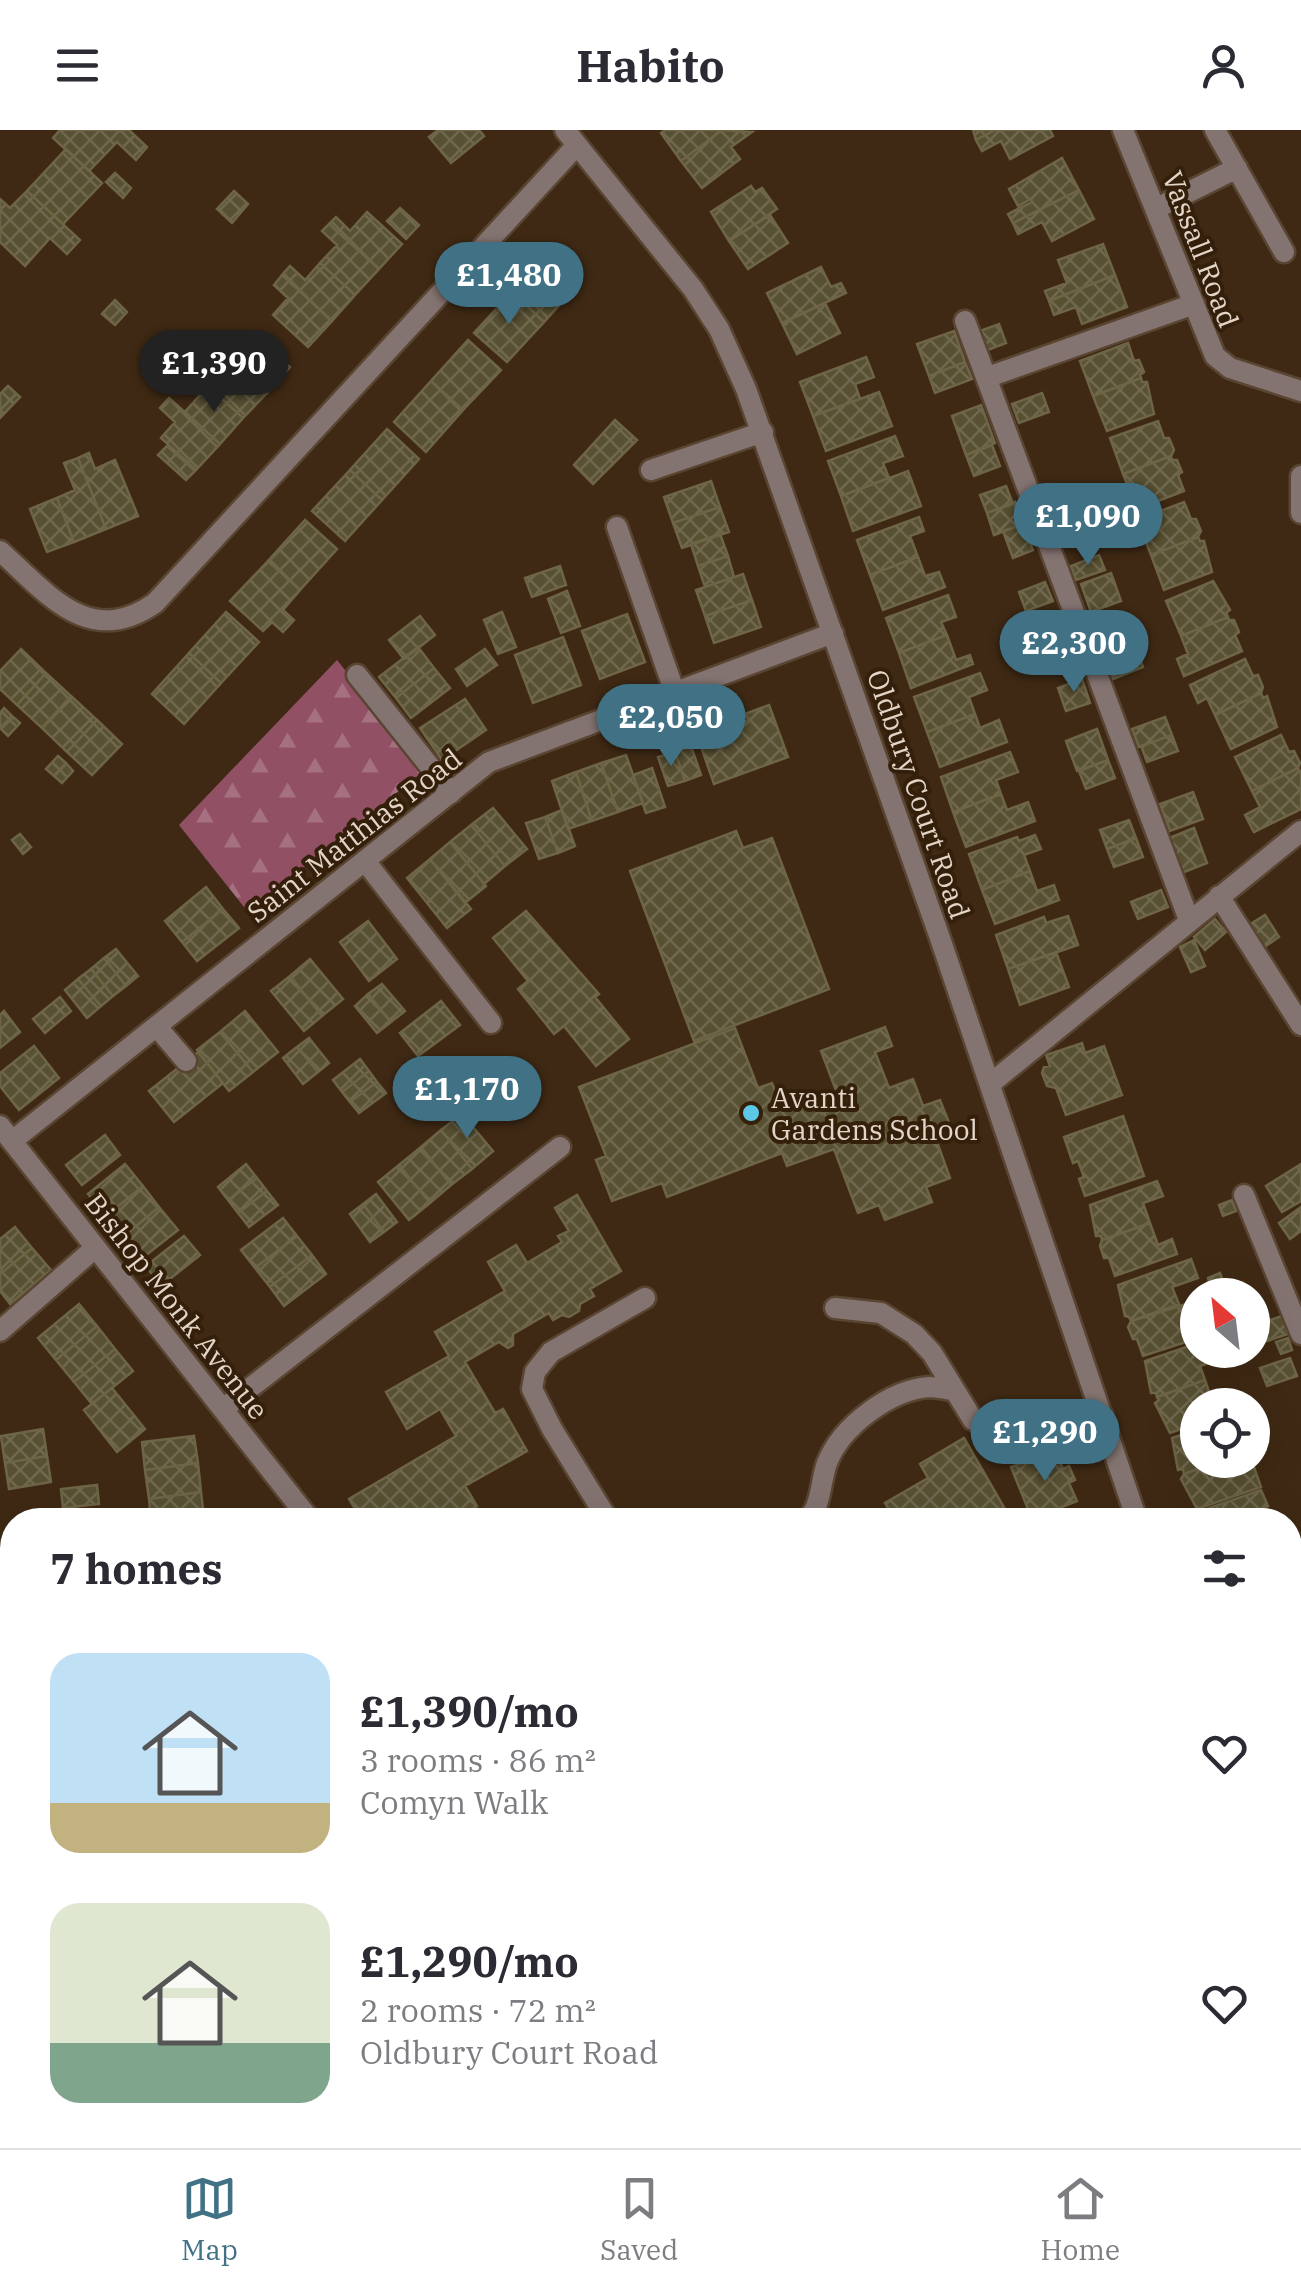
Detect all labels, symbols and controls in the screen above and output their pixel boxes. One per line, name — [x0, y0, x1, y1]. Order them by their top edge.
text: Habito — [576, 36, 725, 94]
icon: menu — [50, 38, 105, 93]
icon: person — [1196, 38, 1251, 93]
street label: Vassall Road — [1154, 166, 1248, 332]
pin: £1,480 — [428, 242, 590, 327]
text: £1,480 — [457, 253, 561, 295]
pin: £1,390 — [133, 330, 295, 415]
text: £1,390 — [162, 341, 266, 383]
pin: £1,090 — [1007, 483, 1169, 568]
text: £1,090 — [1036, 494, 1140, 536]
pin: £2,300 — [993, 610, 1155, 695]
text: £2,300 — [1022, 621, 1126, 663]
street label: Oldbury Court Road — [859, 665, 979, 923]
pin: £2,050 — [590, 684, 752, 769]
text: £2,050 — [619, 695, 723, 737]
street label: Saint Matthias Road — [239, 740, 469, 930]
pin: £1,170 — [386, 1056, 548, 1141]
text: £1,170 — [415, 1067, 519, 1109]
place label: Avanti Gardens School — [771, 1079, 978, 1148]
marker: Avanti Gardens School — [740, 1102, 762, 1124]
street label: Bishop Monk Avenue — [77, 1185, 277, 1427]
north arrow — [1180, 1278, 1270, 1368]
map controls — [1180, 1278, 1270, 1478]
button: locate — [1180, 1388, 1270, 1478]
pin: £1,290 — [964, 1399, 1126, 1484]
text: £1,290 — [993, 1410, 1097, 1452]
text: 7 homes — [50, 1541, 223, 1596]
icon: filters — [1197, 1541, 1252, 1596]
text: £1,390/mo — [360, 1684, 579, 1739]
icon: home — [130, 1693, 250, 1813]
icon: heart — [1197, 1726, 1252, 1781]
text: 3 rooms · 86 m² — [360, 1739, 596, 1781]
text: Comyn Walk — [360, 1781, 548, 1823]
text: £1,290/mo — [360, 1934, 579, 1989]
icon: home — [130, 1943, 250, 2063]
icon: heart — [1197, 1976, 1252, 2031]
text: 2 rooms · 72 m² — [360, 1989, 596, 2031]
text: Oldbury Court Road — [360, 2031, 658, 2073]
tab: Map — [181, 2171, 238, 2268]
tab: Saved — [600, 2171, 678, 2268]
tab: Home — [1040, 2171, 1120, 2268]

